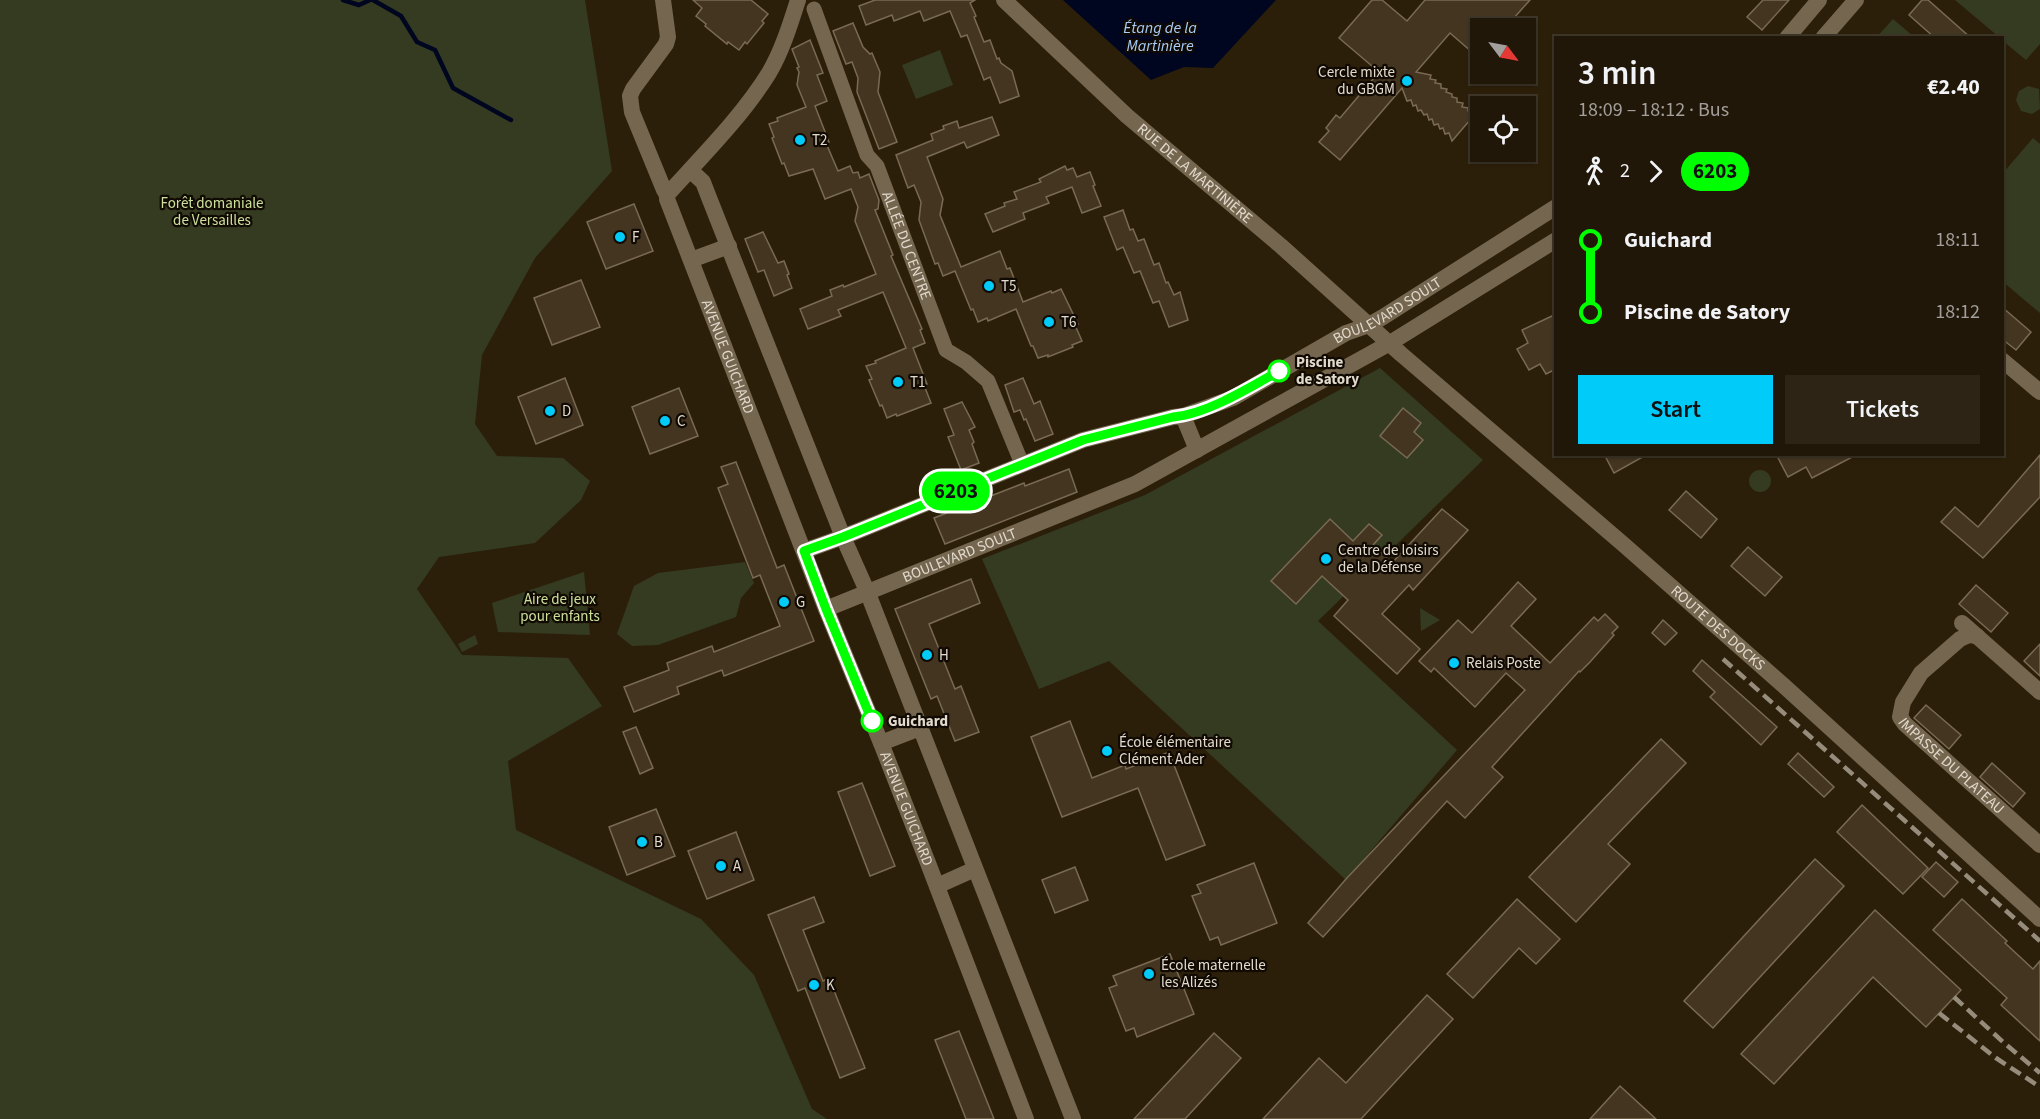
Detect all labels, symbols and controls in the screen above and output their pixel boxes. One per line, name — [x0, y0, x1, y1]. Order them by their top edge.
water label: Étang de la Martinière — [1123, 17, 1197, 57]
north arrow — [1470, 18, 1536, 84]
map controls — [1470, 18, 1536, 162]
text: 3 min — [1578, 50, 1656, 97]
place label: Cercle mixte du GBGM — [1318, 62, 1395, 100]
text: €2.40 — [1927, 71, 1980, 103]
marker: Cercle mixte du GBGM — [1400, 74, 1414, 88]
button: locate — [1470, 96, 1536, 162]
text: 18:09 – 18:12 · Bus — [1578, 96, 1729, 124]
street label: RUE DE LA MARTINIÈRE — [1132, 119, 1257, 229]
place label: T2 — [812, 130, 828, 151]
marker: T2 — [793, 133, 807, 147]
icon: walk — [1578, 155, 1611, 188]
icon: forward — [1639, 155, 1672, 188]
text: 6203 — [1693, 156, 1737, 186]
text: 2 — [1620, 157, 1630, 185]
street label: ALLÉE DU CENTRE — [876, 188, 936, 303]
park label: Forêt domaniale de Versailles — [161, 193, 263, 231]
text: Guichard — [1624, 224, 1712, 256]
text: 18:11 — [1935, 226, 1980, 254]
place label: F — [632, 227, 640, 248]
marker: F — [613, 230, 627, 244]
street label: BOULEVARD SOULT — [1329, 272, 1446, 349]
place label: T5 — [1001, 276, 1017, 297]
marker: T5 — [982, 279, 996, 293]
text: Piscine de Satory — [1624, 296, 1790, 328]
street label: AVENUE GUICHARD — [696, 297, 759, 417]
text: 18:12 — [1935, 298, 1980, 326]
place label: T6 — [1061, 312, 1077, 333]
marker: T6 — [1042, 315, 1056, 329]
place label: Piscine de Satory — [1296, 352, 1359, 390]
marker: Piscine de Satory — [1268, 360, 1290, 382]
place label: T1 — [910, 372, 926, 393]
marker: T1 — [891, 375, 905, 389]
button: Start — [1578, 375, 1773, 444]
button: Tickets — [1785, 375, 1980, 444]
place label: D — [562, 401, 571, 422]
marker: D — [543, 404, 557, 418]
place label: C — [677, 411, 686, 432]
marker: C — [658, 414, 672, 428]
line badge: 6203 — [914, 472, 998, 510]
text: 6203 — [934, 476, 978, 506]
street label: BOULEVARD SOULT — [899, 523, 1020, 588]
place label: Centre de loisirs de la Défense — [1338, 540, 1439, 578]
marker: Centre de loisirs de la Défense — [1319, 552, 1333, 566]
street label: ROUTE DES DOCKS — [1666, 581, 1770, 676]
park label: Aire de jeux pour enfants — [520, 589, 600, 627]
place label: G — [796, 592, 805, 613]
marker: G — [777, 595, 791, 609]
place label: H — [939, 645, 949, 666]
marker: H — [920, 648, 934, 662]
place label: Relais Poste — [1466, 653, 1541, 674]
marker: Relais Poste — [1447, 656, 1461, 670]
marker: Guichard — [861, 710, 883, 732]
place label: Guichard — [888, 711, 948, 732]
street label: IMPASSE DU PLATEAU — [1893, 713, 2009, 819]
place label: École élémentaire Clément Ader — [1119, 732, 1231, 770]
marker: École élémentaire Clément Ader — [1100, 744, 1114, 758]
street label: AVENUE GUICHARD — [874, 749, 938, 869]
place label: B — [654, 832, 663, 853]
marker: B — [635, 835, 649, 849]
place label: A — [733, 856, 742, 877]
marker: A — [714, 859, 728, 873]
place label: École maternelle les Alizés — [1161, 955, 1266, 993]
marker: École maternelle les Alizés — [1142, 967, 1156, 981]
place label: K — [826, 975, 835, 996]
marker: K — [807, 978, 821, 992]

